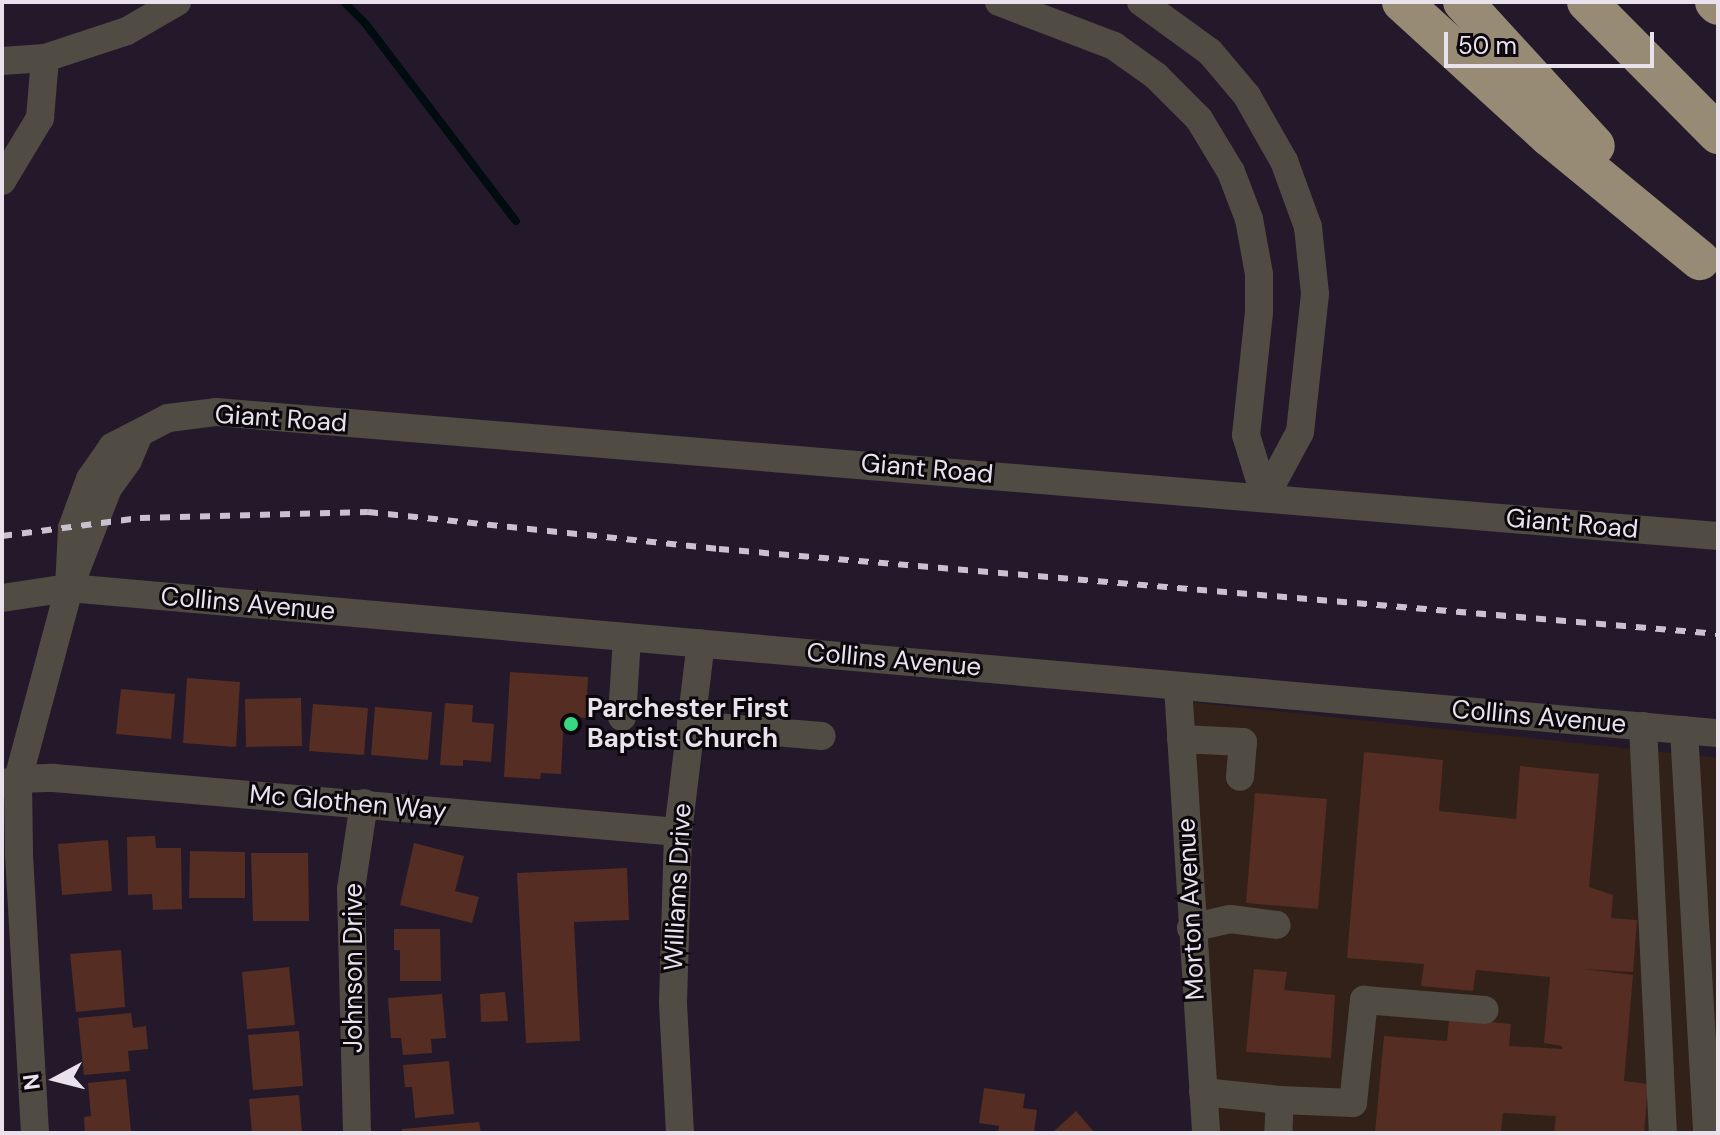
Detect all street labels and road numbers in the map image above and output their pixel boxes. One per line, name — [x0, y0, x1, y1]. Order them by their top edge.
street label: Giant Road — [214, 399, 348, 439]
street label: Giant Road — [860, 448, 994, 490]
street label: Giant Road — [1505, 503, 1639, 545]
street label: Collins Avenue — [159, 581, 337, 627]
street label: Collins Avenue — [805, 637, 983, 683]
street label: Collins Avenue — [1450, 694, 1628, 740]
street label: Mc Glothen Way — [248, 779, 448, 827]
street label: Williams Drive — [658, 802, 698, 972]
street label: Morton Avenue — [1171, 817, 1211, 1001]
street label: Johnson Drive — [338, 883, 370, 1053]

